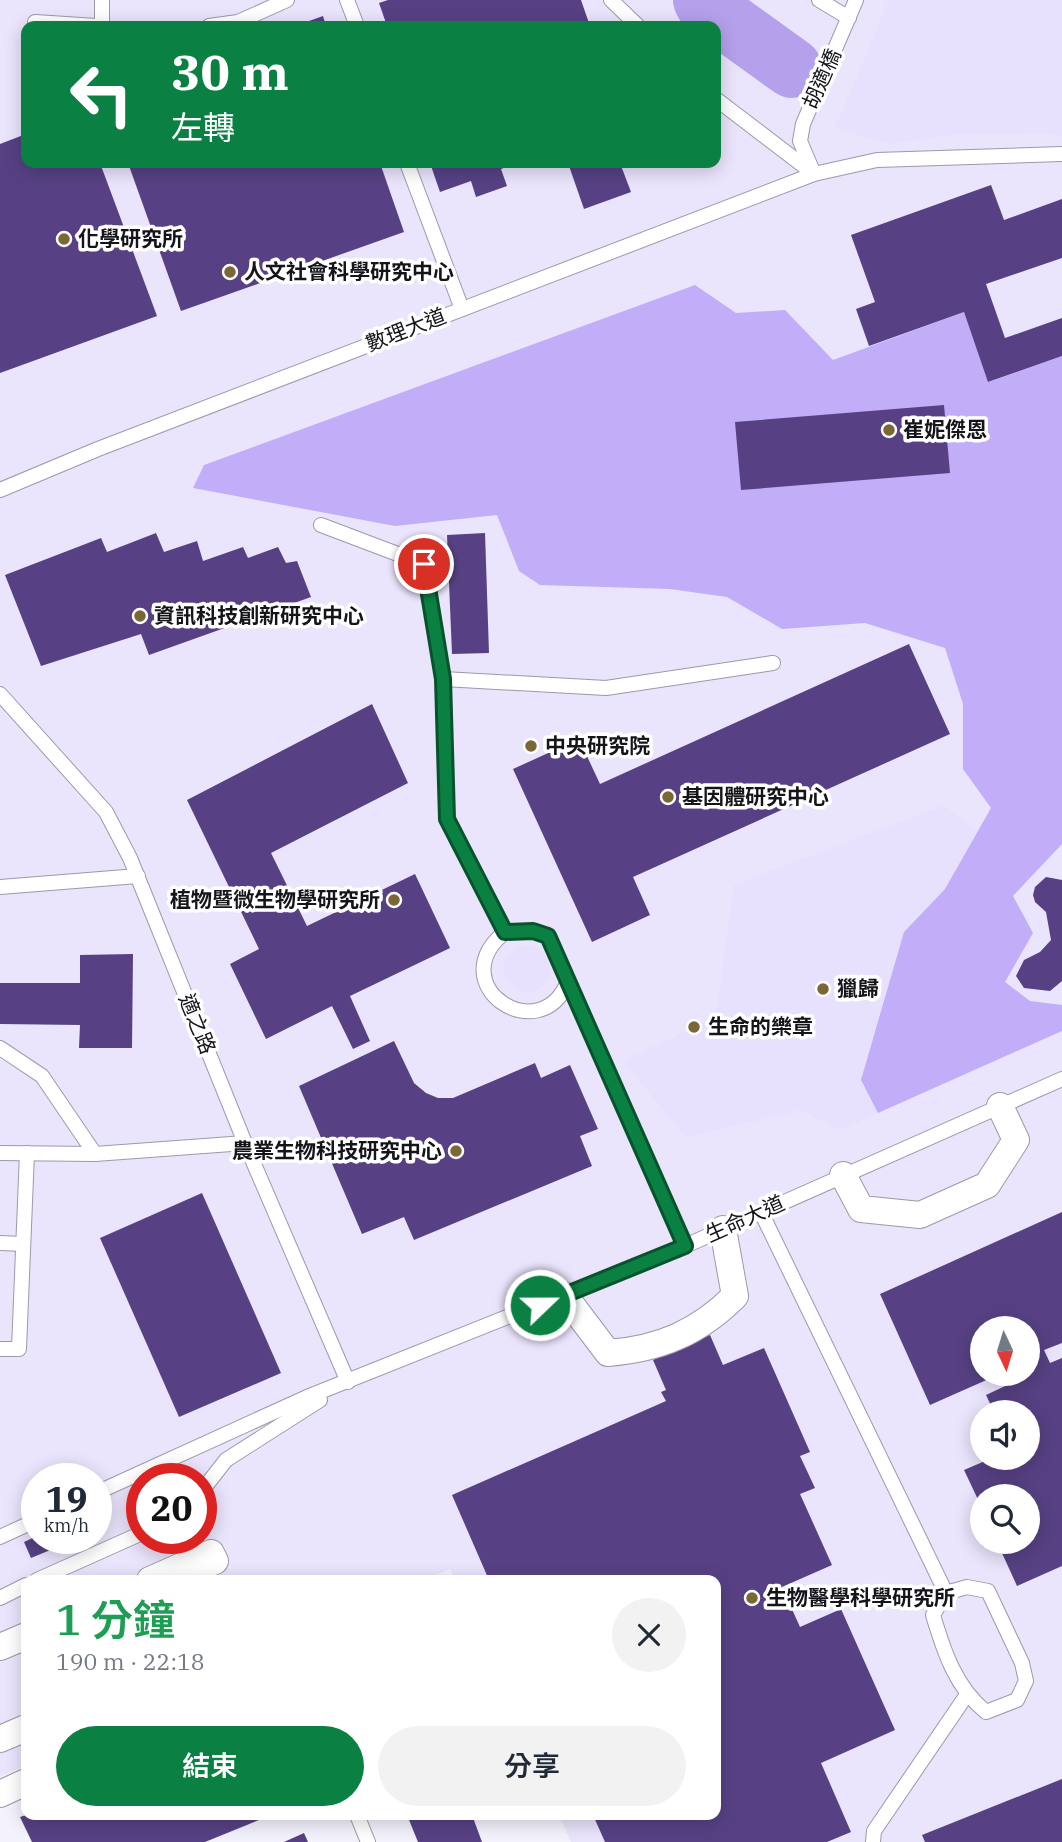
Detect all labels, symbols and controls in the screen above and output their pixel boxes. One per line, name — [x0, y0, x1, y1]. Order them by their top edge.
text: 30 m — [171, 40, 289, 103]
street label: 胡適橋 — [795, 44, 847, 113]
icon: left — [56, 49, 147, 140]
text: 左轉 — [171, 106, 235, 148]
place label: 化學研究所 — [78, 224, 183, 252]
marker: 化學研究所 — [56, 231, 72, 247]
place label: 人文社會科學研究中心 — [244, 257, 454, 285]
marker: 人文社會科學研究中心 — [222, 264, 238, 280]
street label: 數理大道 — [361, 301, 450, 357]
place label: 崔妮傑恩 — [903, 415, 987, 443]
marker: 崔妮傑恩 — [881, 422, 897, 438]
pin — [394, 534, 454, 594]
icon: arrive — [405, 545, 443, 583]
place label: 資訊科技創新研究中心 — [154, 601, 364, 629]
marker: 資訊科技創新研究中心 — [132, 608, 148, 624]
place label: 中央研究院 — [545, 731, 650, 759]
marker: 中央研究院 — [523, 738, 539, 754]
place label: 基因體研究中心 — [682, 782, 829, 810]
marker: 基因體研究中心 — [660, 789, 676, 805]
place label: 植物暨微生物學研究所 — [170, 885, 380, 913]
marker: 植物暨微生物學研究所 — [386, 892, 402, 908]
place label: 獵歸 — [837, 974, 879, 1002]
marker: 獵歸 — [815, 981, 831, 997]
street label: 適之路 — [173, 989, 223, 1058]
place label: 生命的樂章 — [708, 1012, 813, 1040]
marker: 生命的樂章 — [686, 1019, 702, 1035]
place label: 農業生物科技研究中心 — [232, 1136, 442, 1164]
marker: 農業生物科技研究中心 — [448, 1143, 464, 1159]
street label: 生命大道 — [701, 1188, 789, 1248]
position arrow — [503, 1268, 577, 1342]
north arrow — [970, 1316, 1040, 1386]
map controls — [970, 1316, 1040, 1554]
button: sound — [970, 1400, 1040, 1470]
speed limit sign: 20 — [126, 1463, 217, 1554]
text: 19 — [45, 1476, 88, 1522]
button: search — [970, 1484, 1040, 1554]
text: km/h — [44, 1514, 89, 1537]
place label: 生物醫學科學研究所 — [766, 1583, 955, 1611]
marker: 生物醫學科學研究所 — [744, 1590, 760, 1606]
text: 1 分鐘 — [56, 1592, 175, 1647]
button: close — [612, 1598, 686, 1672]
text: 190 m · 22:18 — [56, 1646, 205, 1676]
button: 結束 — [56, 1726, 364, 1806]
button: 分享 — [378, 1726, 686, 1806]

